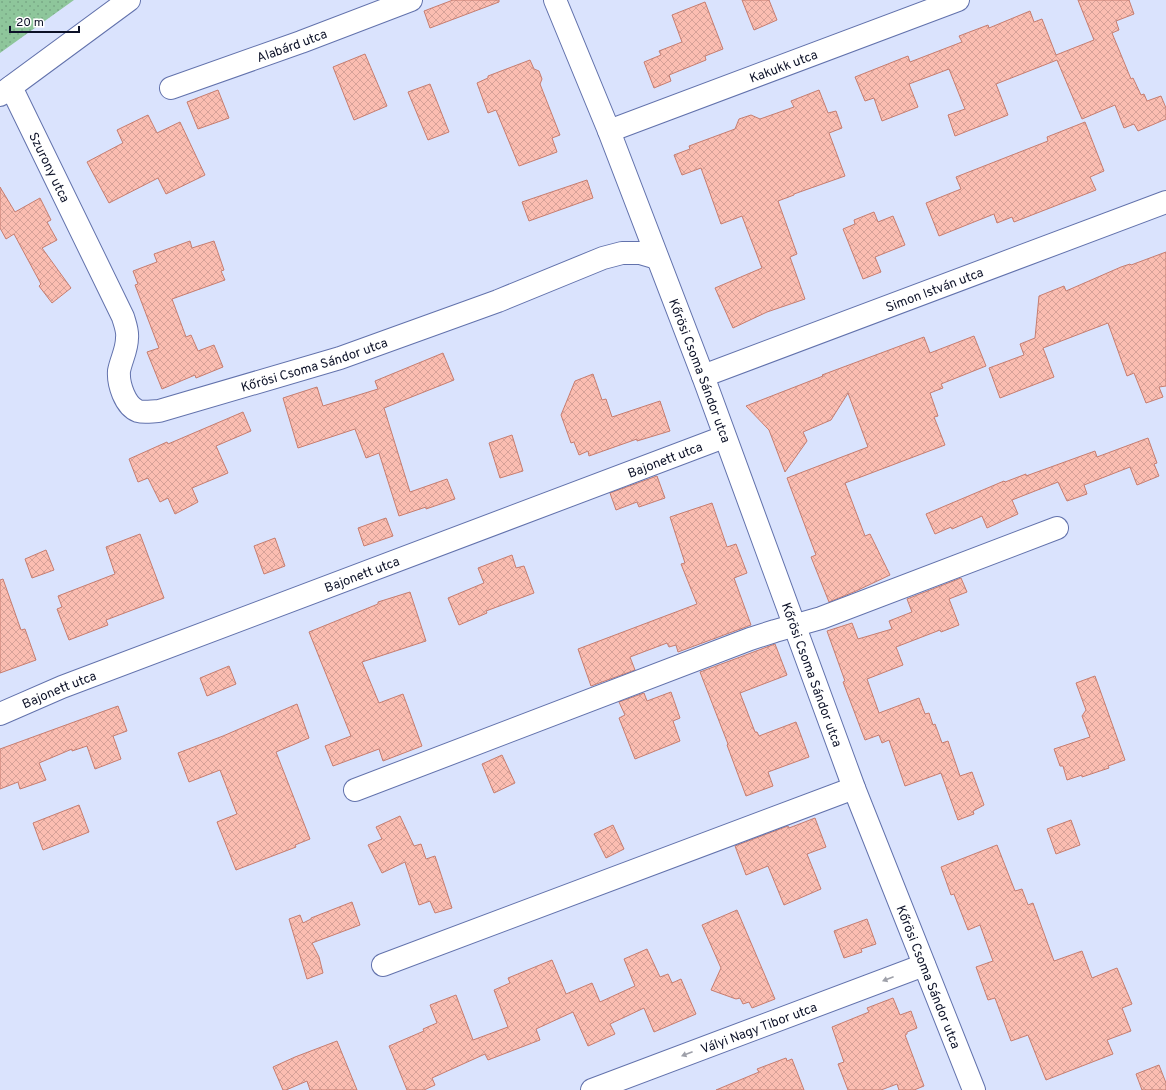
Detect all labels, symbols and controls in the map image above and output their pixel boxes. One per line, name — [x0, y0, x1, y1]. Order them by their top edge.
scale bar — [10, 8, 79, 34]
text: 20 m — [16, 15, 44, 31]
street label: Alabárd utca — [255, 27, 330, 67]
street label: Kakukk utca — [748, 47, 820, 88]
street label: Szurony utca — [24, 130, 72, 206]
street label: Simon István utca — [884, 265, 986, 317]
street label: Kőrösi Csoma Sándor utca — [664, 297, 733, 445]
street label: Kőrösi Csoma Sándor utca — [239, 335, 390, 397]
street label: Bajonett utca — [626, 440, 705, 483]
street label: Bajonett utca — [323, 554, 402, 597]
street label: Kőrösi Csoma Sándor utca — [777, 601, 844, 750]
street label: Bajonett utca — [20, 669, 99, 713]
street label: Kőrösi Csoma Sándor utca — [891, 903, 963, 1051]
one-way arrow — [881, 976, 893, 982]
street label: Vályi Nagy Tibor utca — [699, 1000, 820, 1058]
one-way arrow — [681, 1052, 693, 1058]

